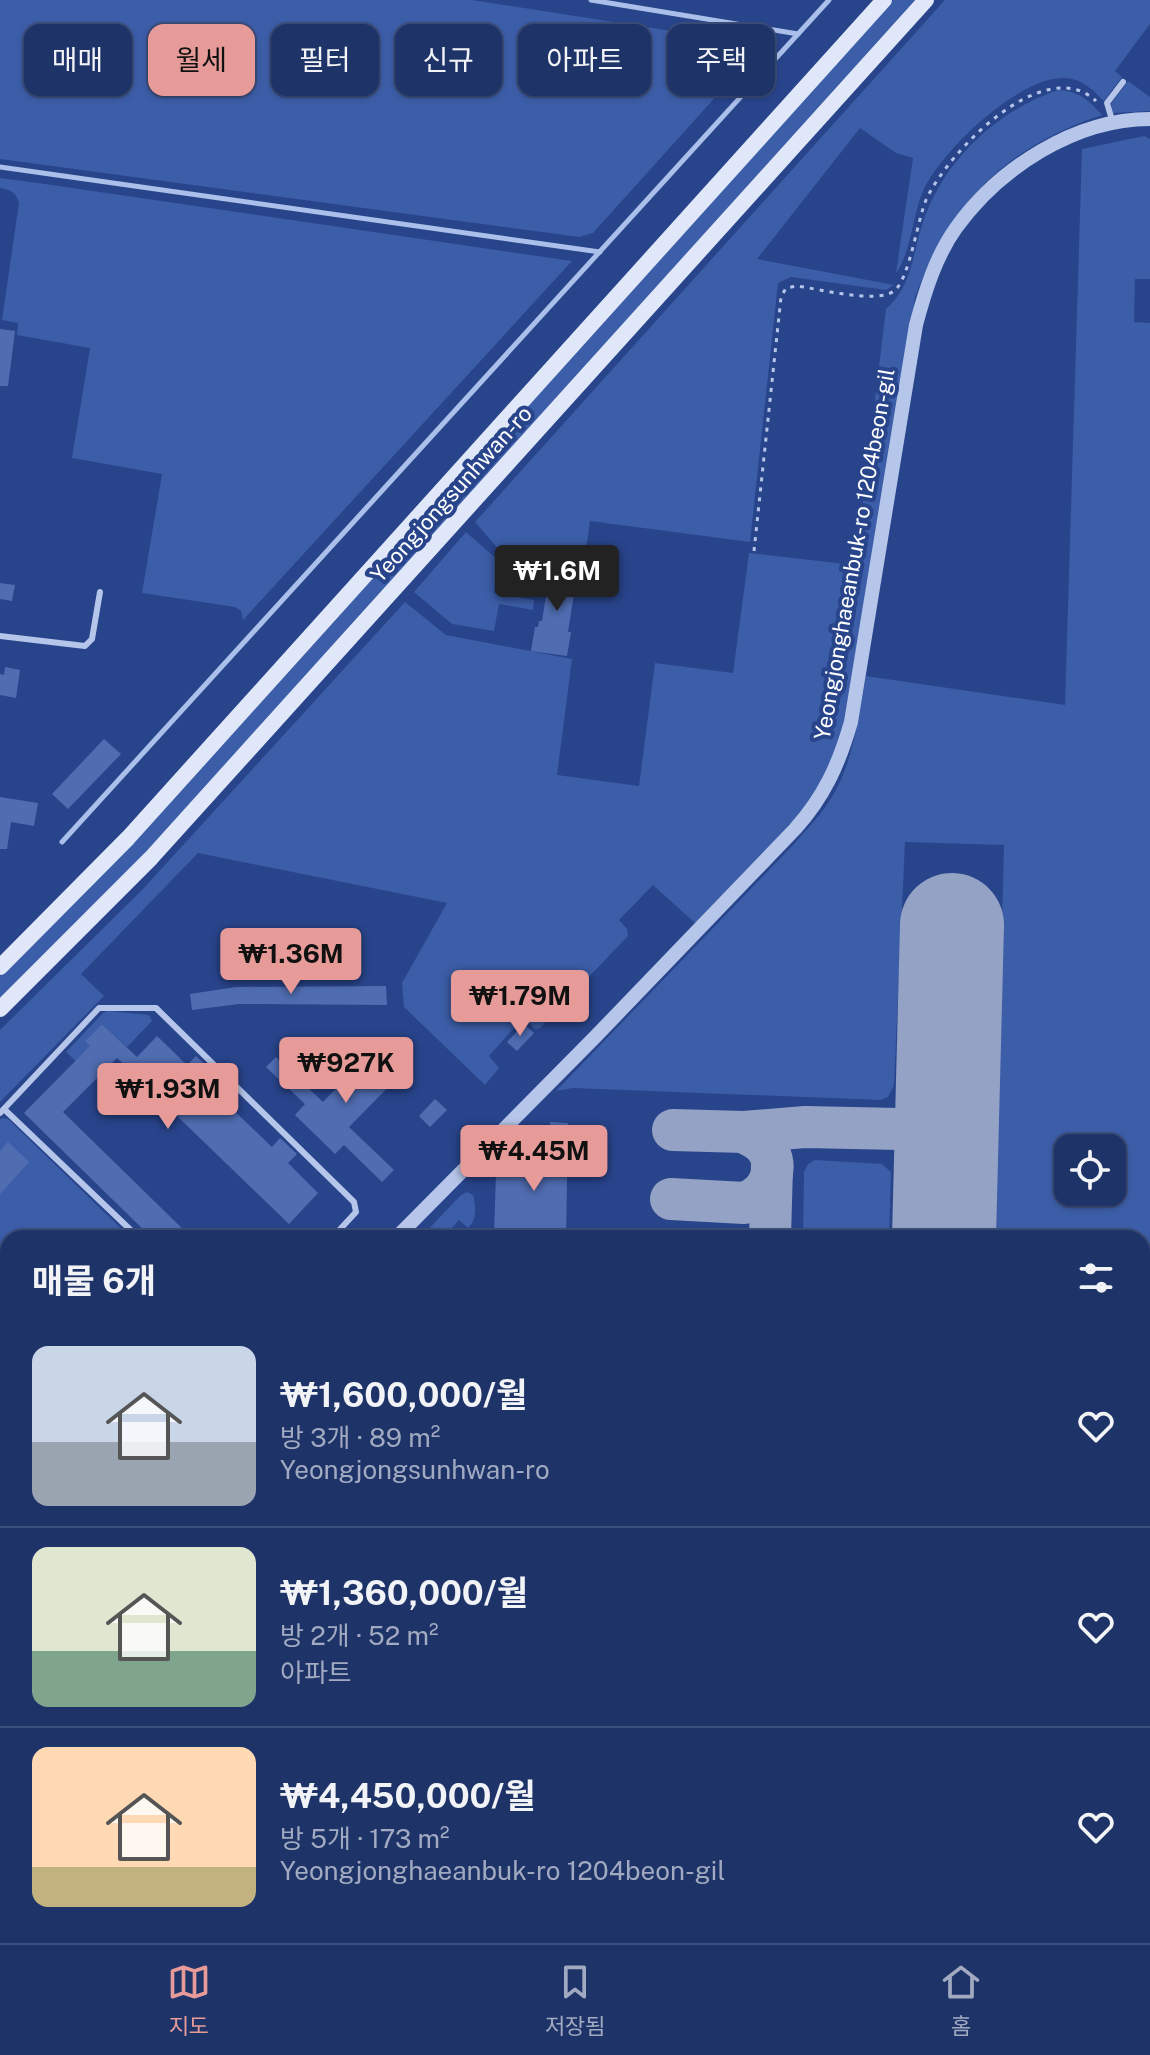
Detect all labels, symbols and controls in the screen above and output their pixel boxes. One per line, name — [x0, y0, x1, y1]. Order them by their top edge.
chip: 매매 — [24, 24, 132, 96]
chip: 월세 — [148, 24, 255, 96]
chip: 필터 — [271, 24, 379, 96]
chip: 신규 — [395, 24, 502, 96]
chip: 아파트 — [518, 24, 651, 96]
chip: 주택 — [667, 24, 775, 96]
street label: Yeongjonghaeanbuk-ro 1204beon-gil — [808, 366, 900, 742]
street label: Yeongjongsunhwan-ro — [365, 401, 537, 587]
pin: ₩1.6M — [501, 545, 613, 613]
text: ₩1.6M — [513, 555, 601, 586]
pin: ₩1.36M — [226, 928, 356, 996]
text: ₩1.36M — [238, 938, 344, 969]
pin: ₩1.79M — [455, 970, 585, 1038]
text: ₩1.79M — [469, 980, 571, 1011]
pin: ₩927K — [290, 1037, 402, 1105]
text: ₩927K — [297, 1047, 395, 1078]
pin: ₩1.93M — [103, 1063, 233, 1131]
text: ₩1.93M — [115, 1073, 221, 1104]
pin: ₩4.45M — [469, 1125, 599, 1193]
map controls — [1054, 1134, 1126, 1206]
button: locate — [1054, 1134, 1126, 1206]
text: ₩4.45M — [478, 1135, 590, 1166]
icon: filters — [1074, 1256, 1118, 1300]
text: 매물 6개 — [32, 1261, 156, 1301]
text: ₩1,600,000/월 — [280, 1375, 527, 1415]
icon: home — [96, 1378, 192, 1474]
icon: heart — [1074, 1404, 1118, 1448]
text: 방 3개 · 89 m² — [280, 1422, 440, 1453]
text: Yeongjongsunhwan-ro — [280, 1454, 550, 1485]
text: ₩1,360,000/월 — [280, 1573, 528, 1613]
icon: home — [96, 1579, 192, 1675]
icon: heart — [1074, 1605, 1118, 1649]
text: 방 2개 · 52 m² — [280, 1620, 439, 1651]
text: 아파트 — [280, 1657, 352, 1688]
text: ₩4,450,000/월 — [280, 1776, 536, 1816]
icon: home — [96, 1779, 192, 1875]
icon: heart — [1074, 1805, 1118, 1849]
text: 방 5개 · 173 m² — [280, 1823, 450, 1854]
text: Yeongjonghaeanbuk-ro 1204beon-gil — [280, 1855, 725, 1886]
tab: 지도 — [167, 1960, 211, 2040]
tab: 저장됨 — [545, 1960, 605, 2040]
tab: 홈 — [939, 1960, 983, 2040]

